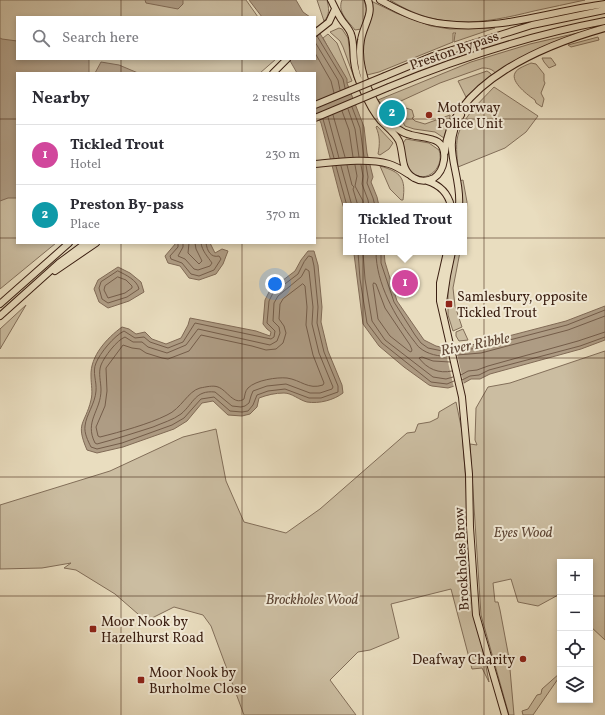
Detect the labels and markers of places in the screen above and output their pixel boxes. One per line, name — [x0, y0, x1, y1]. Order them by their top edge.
pin: 2 — [379, 98, 405, 128]
place label: Motorway Police Unit — [437, 99, 503, 134]
marker: Motorway Police Unit — [424, 110, 434, 120]
pin: 1 — [392, 268, 418, 298]
place label: Samlesbury, opposite Tickled Trout — [457, 288, 588, 323]
marker: Samlesbury, opposite Tickled Trout — [444, 299, 454, 309]
place label: Moor Nook by Hazelhurst Road — [101, 613, 204, 648]
marker: Moor Nook by Hazelhurst Road — [88, 624, 98, 634]
place label: Deafway Charity — [412, 651, 515, 670]
marker: Deafway Charity — [518, 654, 528, 664]
place label: Moor Nook by Burholme Close — [149, 664, 247, 699]
marker: Moor Nook by Burholme Close — [136, 675, 146, 685]

